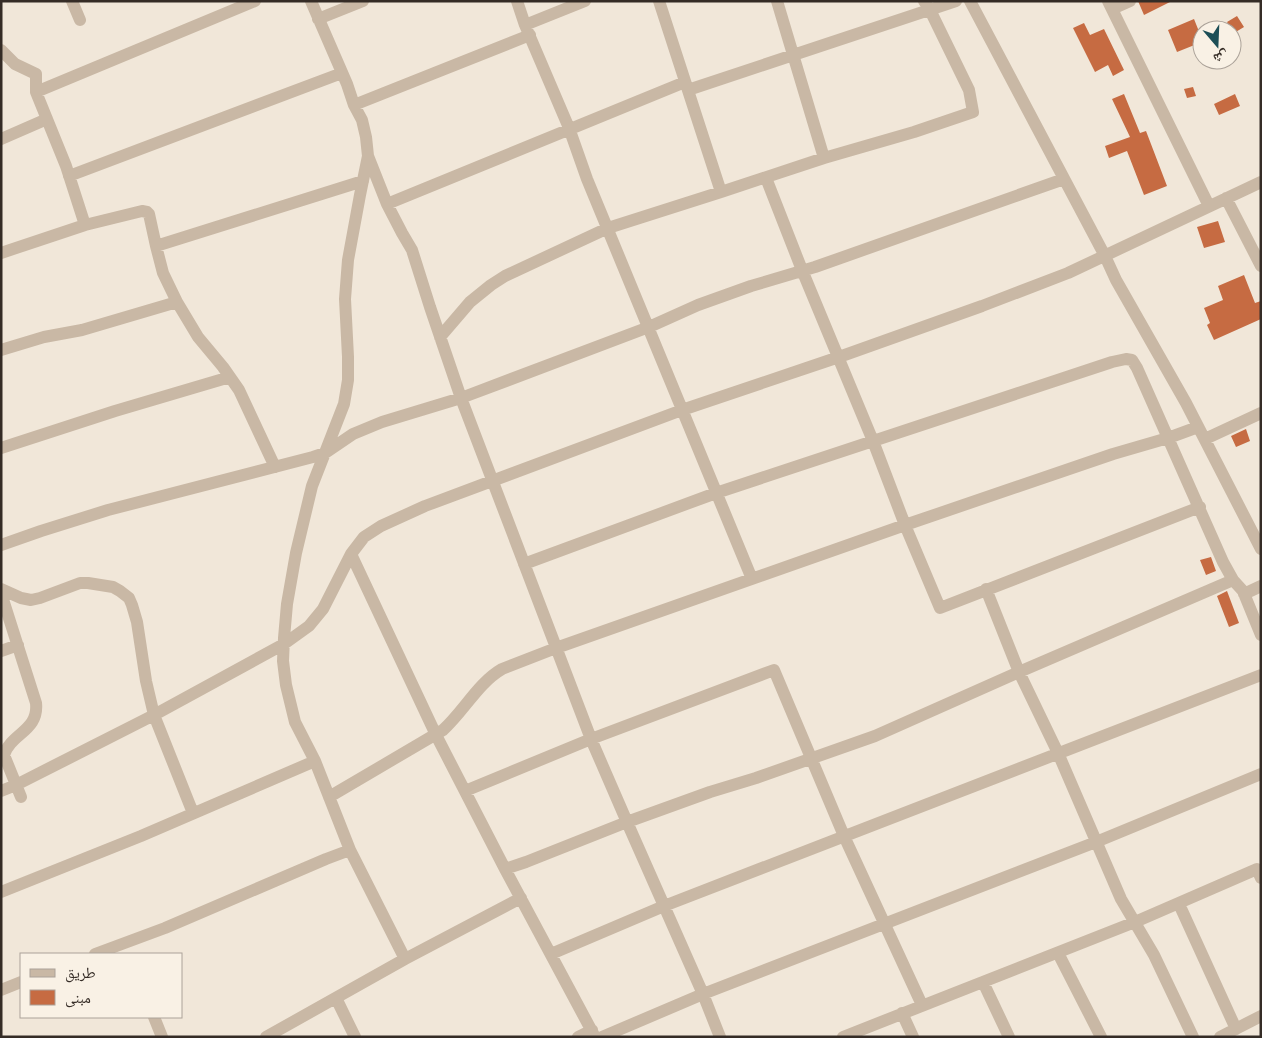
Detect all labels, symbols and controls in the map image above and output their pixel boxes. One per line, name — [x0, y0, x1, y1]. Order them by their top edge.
north arrow — [1192, 20, 1242, 70]
text: ش — [1211, 46, 1231, 67]
legend — [20, 953, 182, 1018]
text: طريق — [65, 964, 96, 983]
text: مبنى — [65, 989, 91, 1008]

